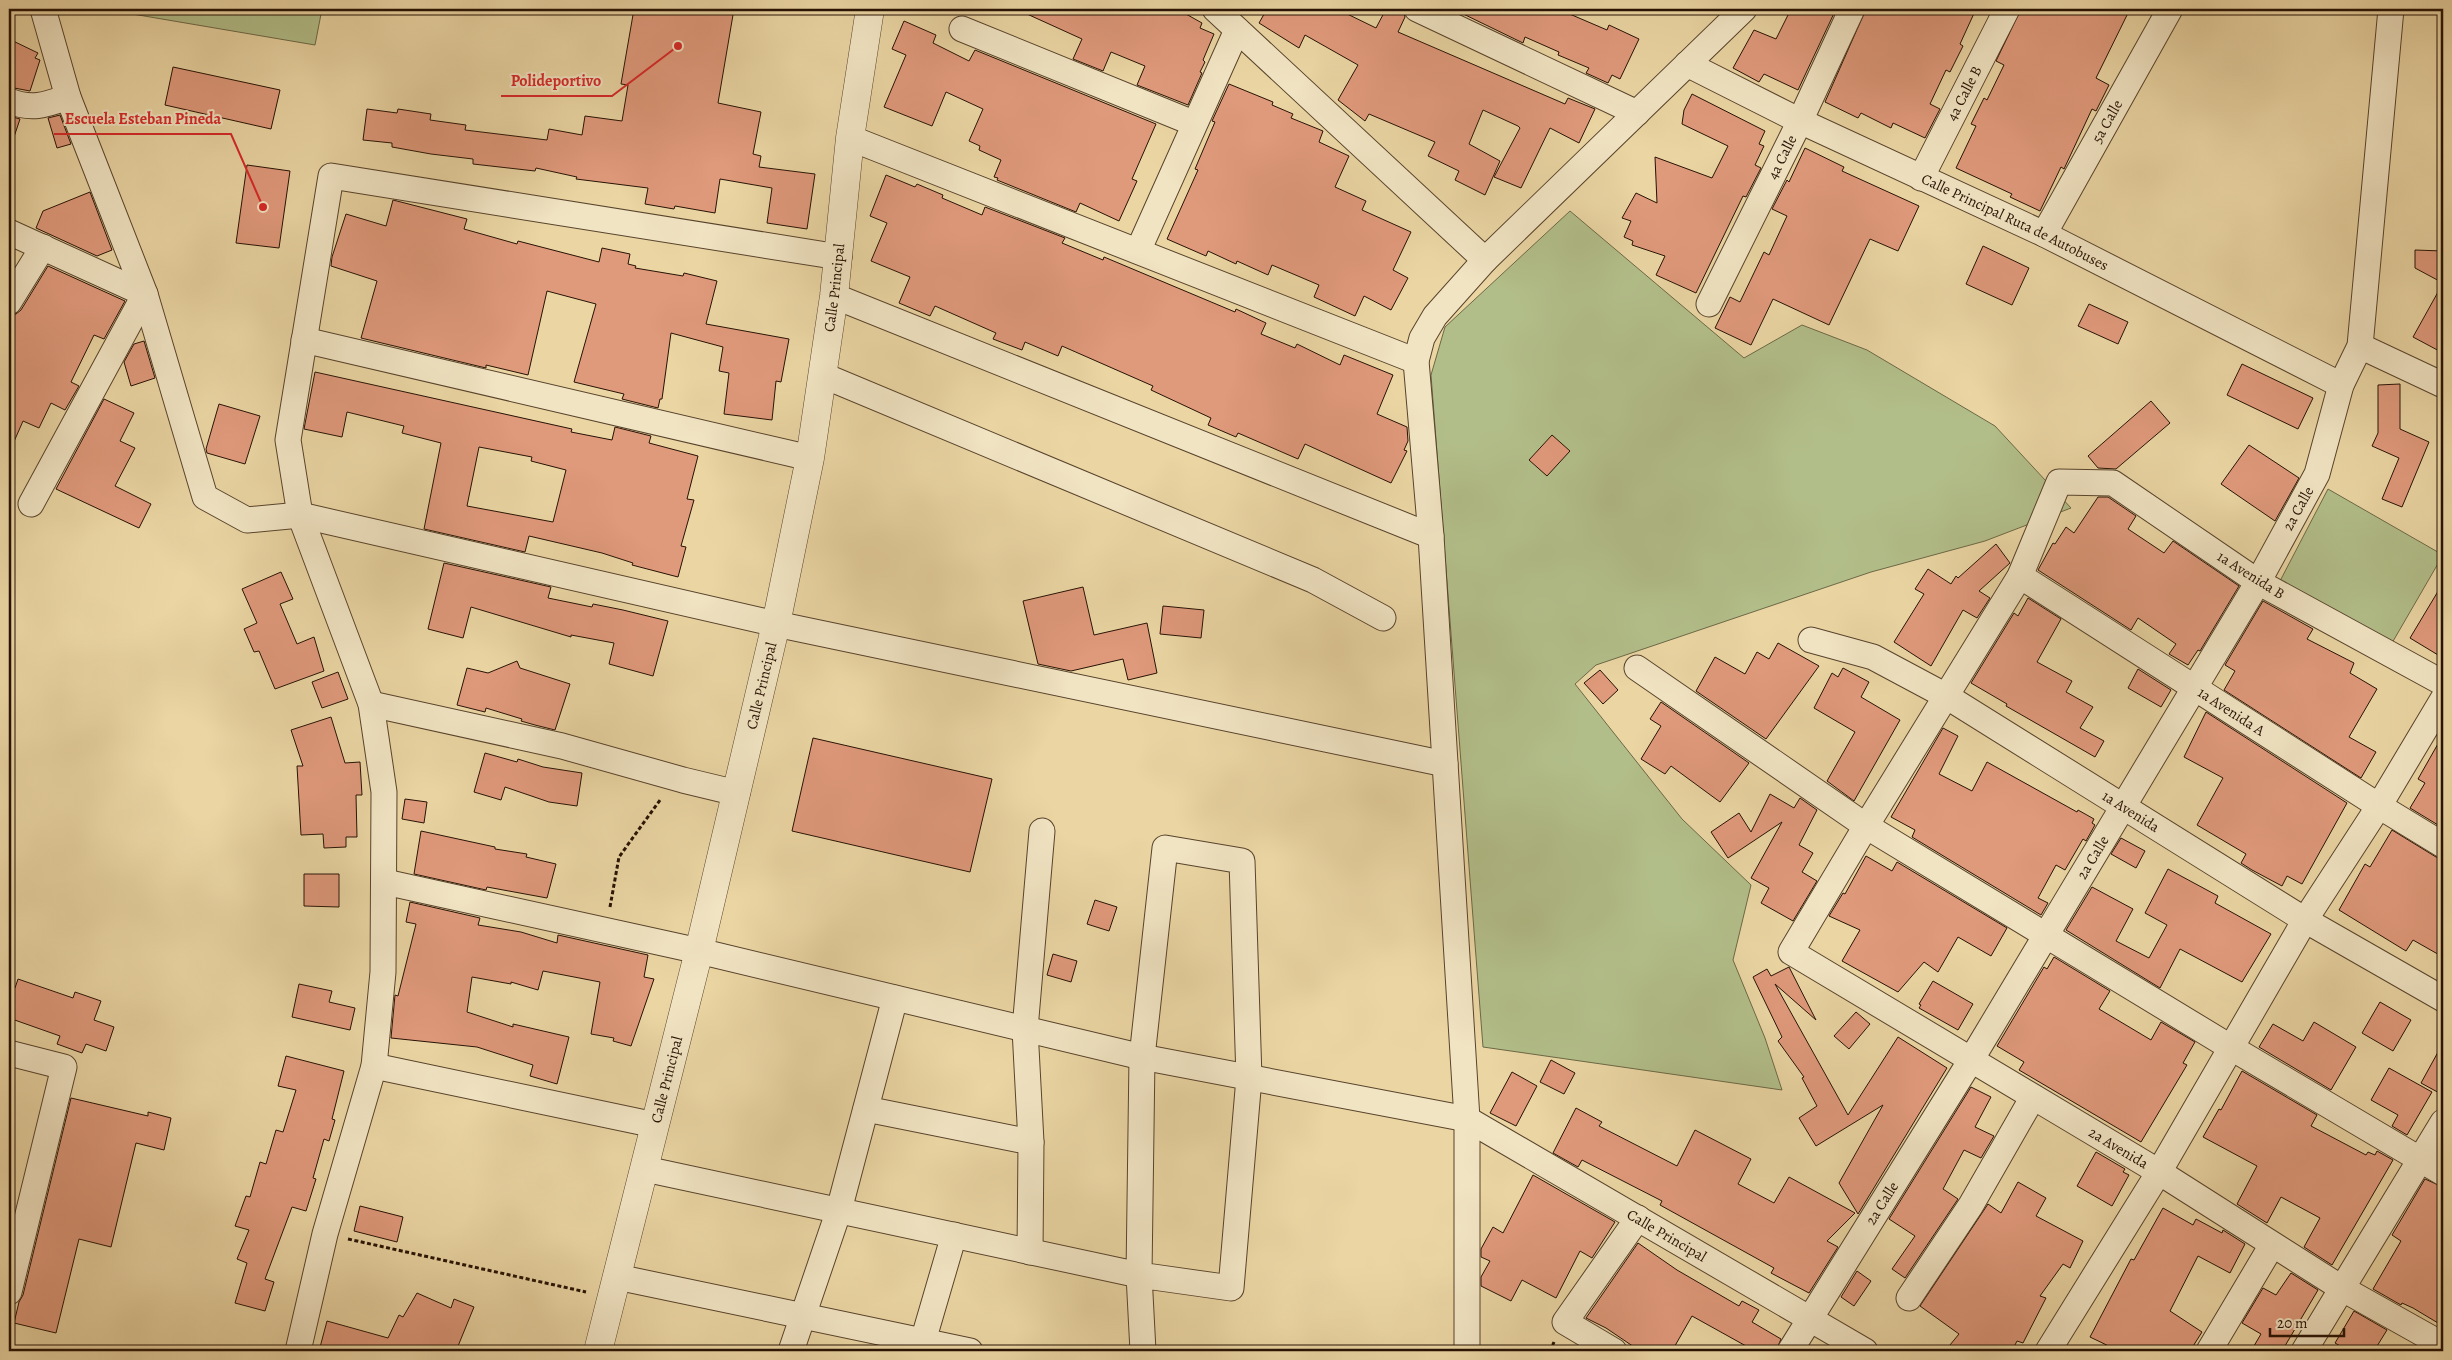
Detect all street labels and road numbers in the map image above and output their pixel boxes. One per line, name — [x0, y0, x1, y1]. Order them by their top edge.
street label: 4a Calle B — [1942, 62, 1986, 124]
street label: 5a Calle — [2087, 96, 2127, 147]
street label: 4a Calle — [1763, 131, 1802, 183]
street label: Calle Principal Ruta de Autobuses — [1918, 169, 2112, 275]
street label: Calle Principal — [819, 242, 849, 333]
street label: 2a Calle — [2278, 483, 2318, 534]
street label: 1a Avenida B — [2213, 546, 2289, 604]
street label: Calle Principal — [742, 640, 781, 731]
street label: 1a Avenida A — [2194, 682, 2269, 740]
street label: 1a Avenida — [2098, 786, 2163, 837]
street label: 2a Calle — [2072, 832, 2114, 883]
street label: Calle Principal — [646, 1034, 687, 1125]
street label: 2a Avenida — [2085, 1122, 2152, 1173]
street label: 2a Calle — [1861, 1178, 1903, 1229]
street label: Calle Principal — [1623, 1204, 1710, 1267]

